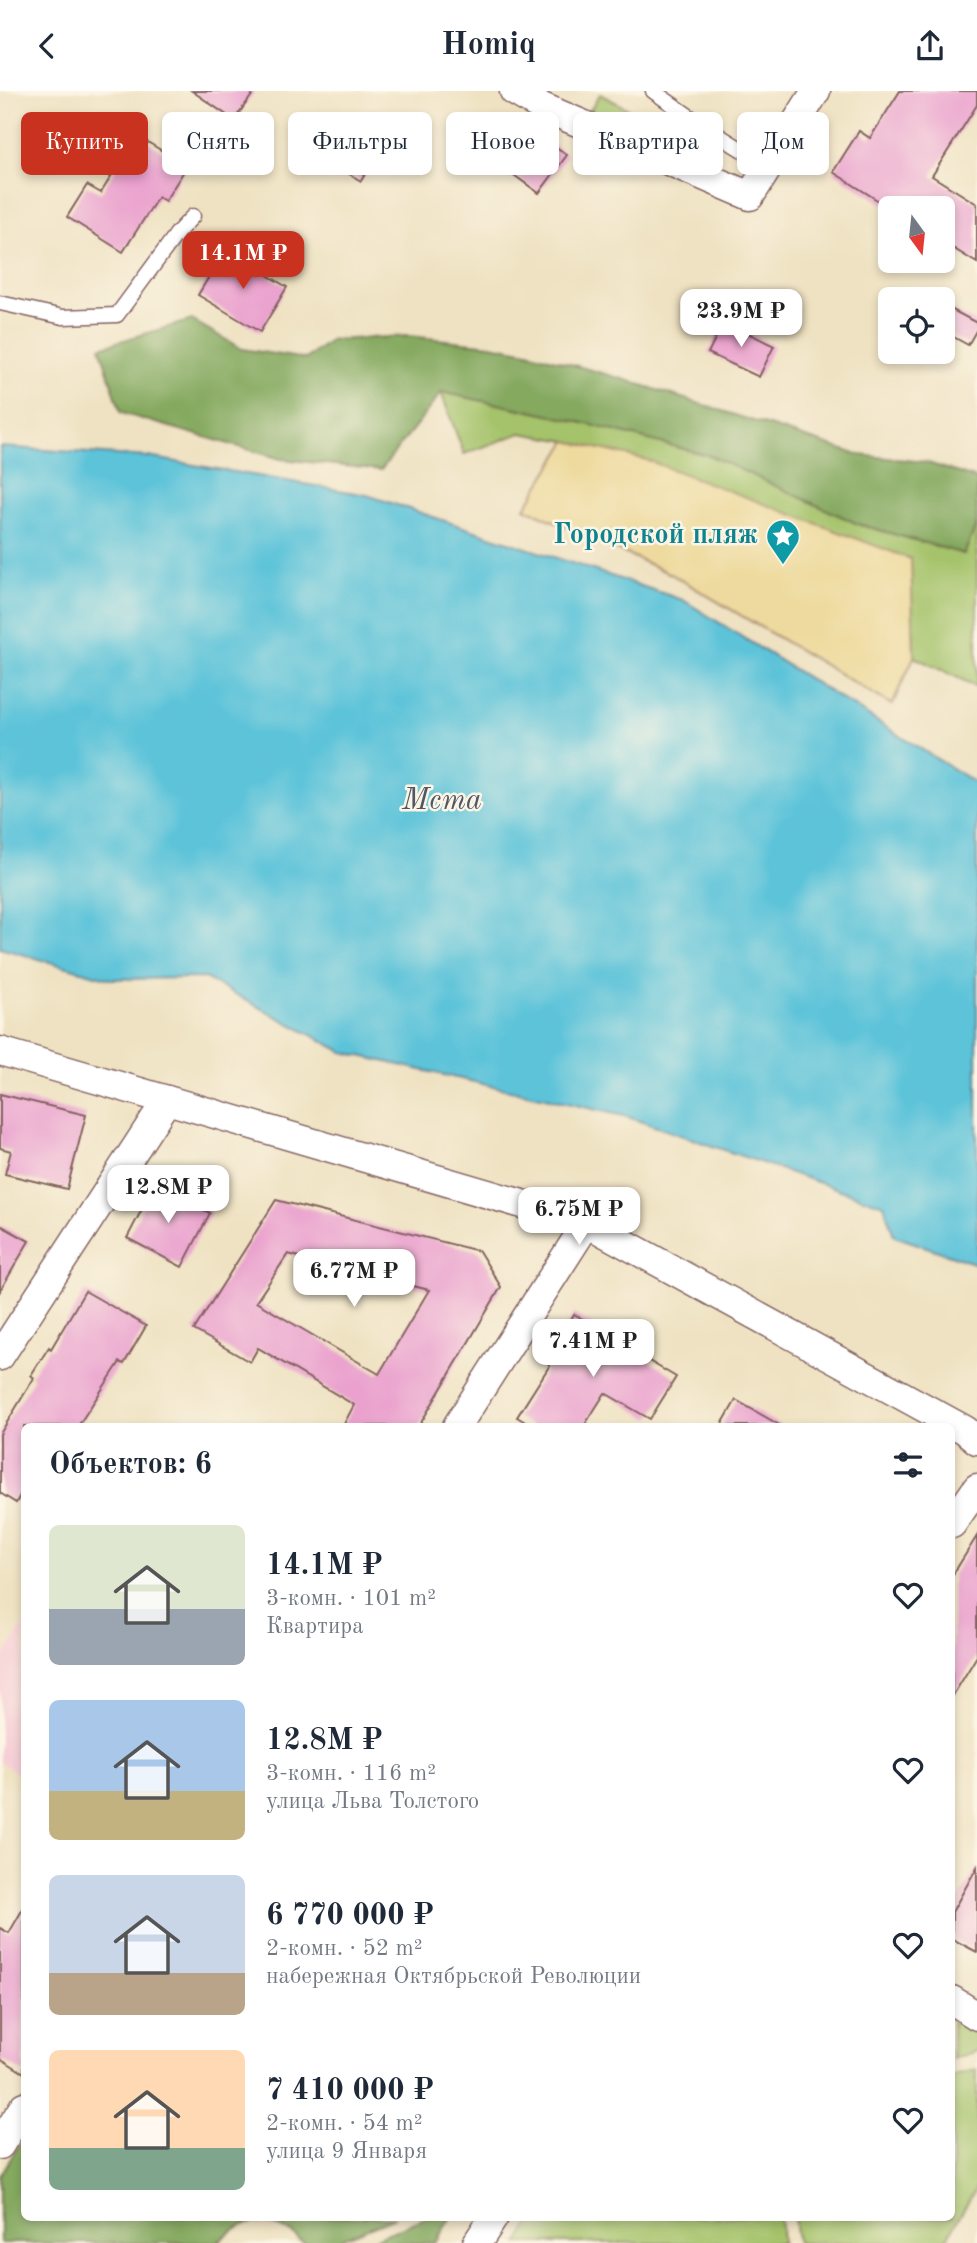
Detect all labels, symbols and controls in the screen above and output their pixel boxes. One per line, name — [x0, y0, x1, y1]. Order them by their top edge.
icon: back — [28, 27, 66, 65]
icon: share — [911, 27, 949, 65]
text: Homiq — [441, 30, 536, 62]
chip: Купить — [21, 112, 148, 175]
chip: Снять — [162, 112, 274, 175]
chip: Фильтры — [288, 112, 432, 175]
chip: Новое — [446, 112, 559, 175]
chip: Квартира — [573, 112, 723, 175]
chip: Дом — [737, 112, 829, 175]
north arrow — [878, 196, 956, 273]
map controls — [878, 196, 955, 364]
pin: 14.1M ₽ — [178, 231, 308, 291]
text: 14.1M ₽ — [198, 242, 288, 265]
button: locate — [878, 287, 955, 364]
pin: 23.9M ₽ — [676, 289, 806, 349]
text: 23.9M ₽ — [696, 300, 786, 323]
place icon: Городской пляж — [764, 517, 802, 566]
place label: Городской пляж — [553, 522, 758, 550]
water label: Мста — [401, 786, 482, 816]
pin: 12.8M ₽ — [103, 1165, 233, 1225]
text: 12.8M ₽ — [123, 1176, 213, 1199]
pin: 6.75M ₽ — [514, 1187, 644, 1247]
text: 6.75M ₽ — [534, 1198, 624, 1221]
pin: 6.77M ₽ — [289, 1249, 419, 1309]
text: 6.77M ₽ — [309, 1260, 399, 1283]
pin: 7.41M ₽ — [528, 1319, 658, 1379]
text: 7.41M ₽ — [548, 1330, 638, 1353]
icon: filters — [889, 1446, 927, 1484]
text: Объектов: 6 — [49, 1450, 212, 1480]
text: 14.1M ₽ — [266, 1551, 383, 1581]
icon: home — [105, 1553, 189, 1637]
icon: heart — [889, 1576, 927, 1614]
text: 3-комн. · 101 m² — [266, 1587, 436, 1610]
text: Квартира — [266, 1615, 364, 1638]
text: 12.8M ₽ — [266, 1726, 383, 1756]
icon: home — [105, 1728, 189, 1812]
icon: heart — [889, 1751, 927, 1789]
text: 3-комн. · 116 m² — [266, 1762, 436, 1785]
text: улица Льва Толстого — [266, 1790, 479, 1813]
text: 6 770 000 ₽ — [266, 1901, 434, 1931]
icon: home — [105, 1903, 189, 1987]
icon: heart — [889, 1926, 927, 1964]
text: 2-комн. · 52 m² — [266, 1937, 423, 1960]
text: набережная Октябрьской Революции — [266, 1965, 641, 1988]
text: 7 410 000 ₽ — [266, 2076, 434, 2106]
icon: home — [105, 2078, 189, 2162]
icon: heart — [889, 2101, 927, 2139]
text: 2-комн. · 54 m² — [266, 2112, 423, 2135]
text: улица 9 Января — [266, 2140, 427, 2163]

